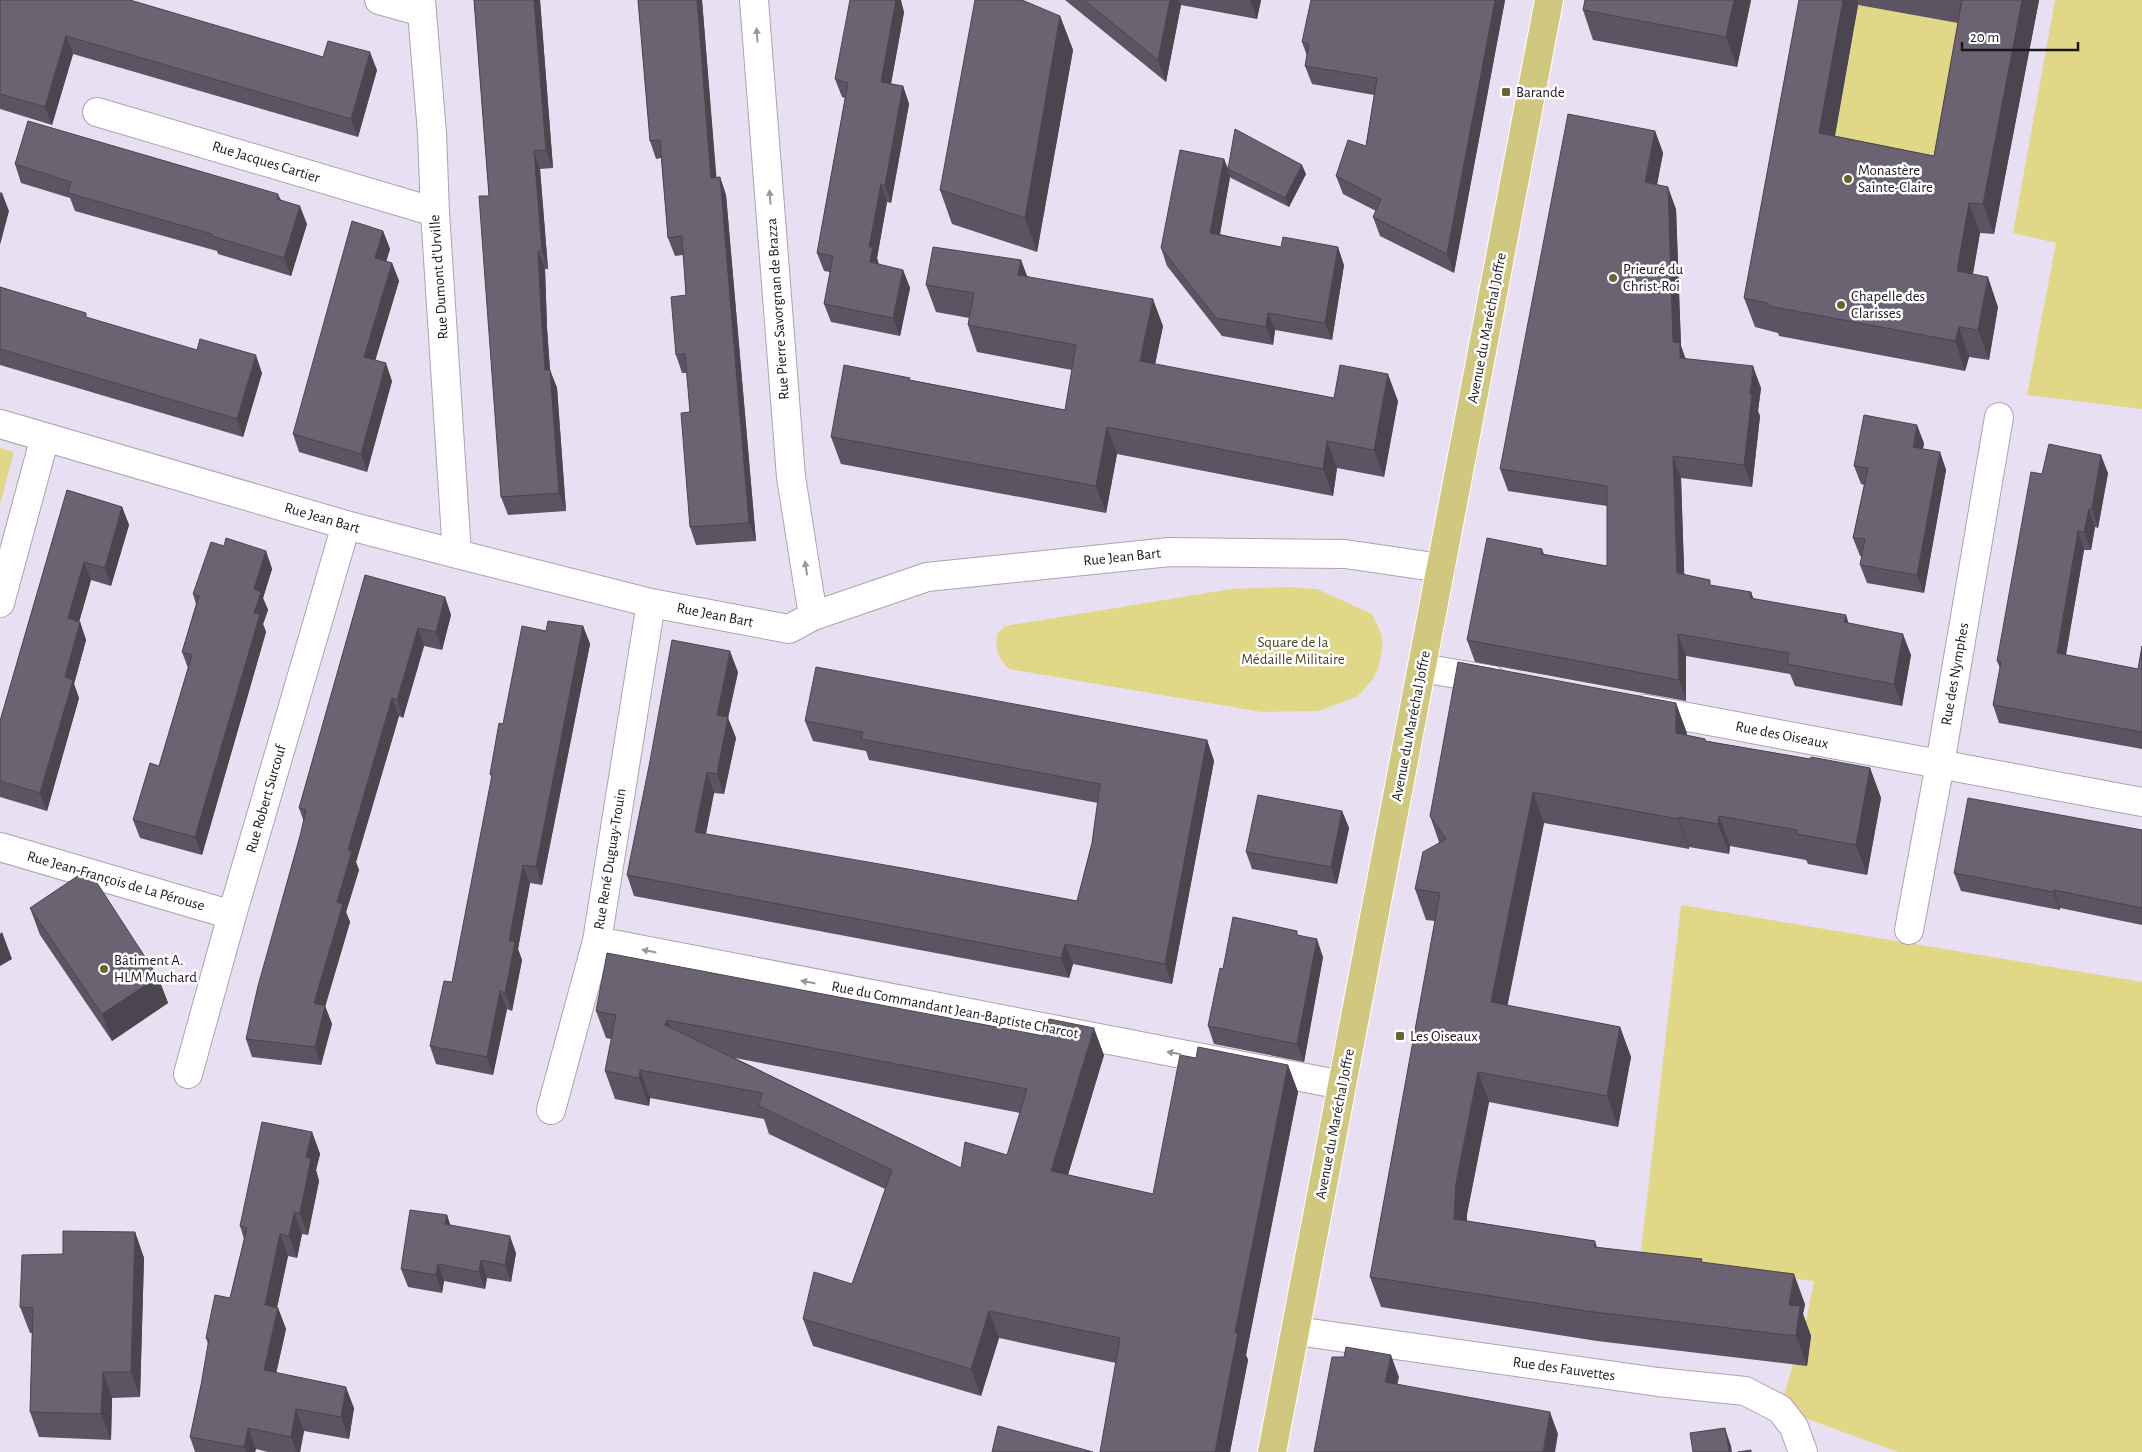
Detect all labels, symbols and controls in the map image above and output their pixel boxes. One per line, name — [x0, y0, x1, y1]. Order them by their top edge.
scale bar — [1962, 20, 2078, 52]
one-way arrow — [753, 27, 761, 43]
text: 20 m — [1970, 30, 1999, 45]
place label: Barande — [1516, 85, 1565, 100]
marker: Barande — [1500, 86, 1512, 98]
street label: Rue Jacques Cartier — [210, 138, 322, 186]
place label: Monastère Sainte-Claire — [1858, 163, 1933, 195]
marker: Monastère Sainte-Claire — [1842, 173, 1854, 185]
one-way arrow — [765, 189, 773, 205]
street label: Rue Dumont d'Urville — [427, 214, 451, 340]
street label: Rue Pierre Savorgnan de Brazza — [764, 218, 792, 400]
street label: Avenue du Maréchal Joffre — [1465, 251, 1509, 405]
place label: Prieuré du Christ-Roi — [1623, 262, 1683, 294]
marker: Prieuré du Christ-Roi — [1607, 272, 1619, 284]
place label: Chapelle des Clarisses — [1851, 289, 1925, 321]
marker: Chapelle des Clarisses — [1835, 299, 1847, 311]
street label: Rue Jean Bart — [283, 500, 362, 536]
street label: Rue Jean Bart — [1083, 545, 1162, 569]
one-way arrow — [801, 559, 809, 575]
street label: Rue Jean Bart — [675, 600, 755, 630]
street label: Rue des Nymphes — [1939, 622, 1971, 726]
park label: Square de la Médaille Militaire — [1241, 635, 1345, 667]
street label: Avenue du Maréchal Joffre — [1389, 649, 1433, 803]
street label: Rue des Oiseaux — [1734, 719, 1830, 751]
street label: Rue Robert Surcouf — [243, 742, 289, 855]
street label: Rue René Duguay-Trouin — [591, 787, 629, 931]
street label: Rue Jean-François de La Pérouse — [25, 848, 207, 914]
one-way arrow — [640, 947, 656, 955]
place label: Bâtiment A. HLM Muchard — [114, 953, 197, 985]
marker: Bâtiment A. HLM Muchard — [98, 963, 110, 975]
one-way arrow — [801, 978, 816, 986]
street label: Rue du Commandant Jean-Baptiste Charcot — [830, 979, 1080, 1041]
place label: Les Oiseaux — [1410, 1029, 1478, 1044]
marker: Les Oiseaux — [1394, 1030, 1406, 1042]
street label: Avenue du Maréchal Joffre — [1313, 1047, 1357, 1201]
one-way arrow — [1166, 1048, 1182, 1056]
street label: Rue des Fauvettes — [1512, 1354, 1616, 1384]

